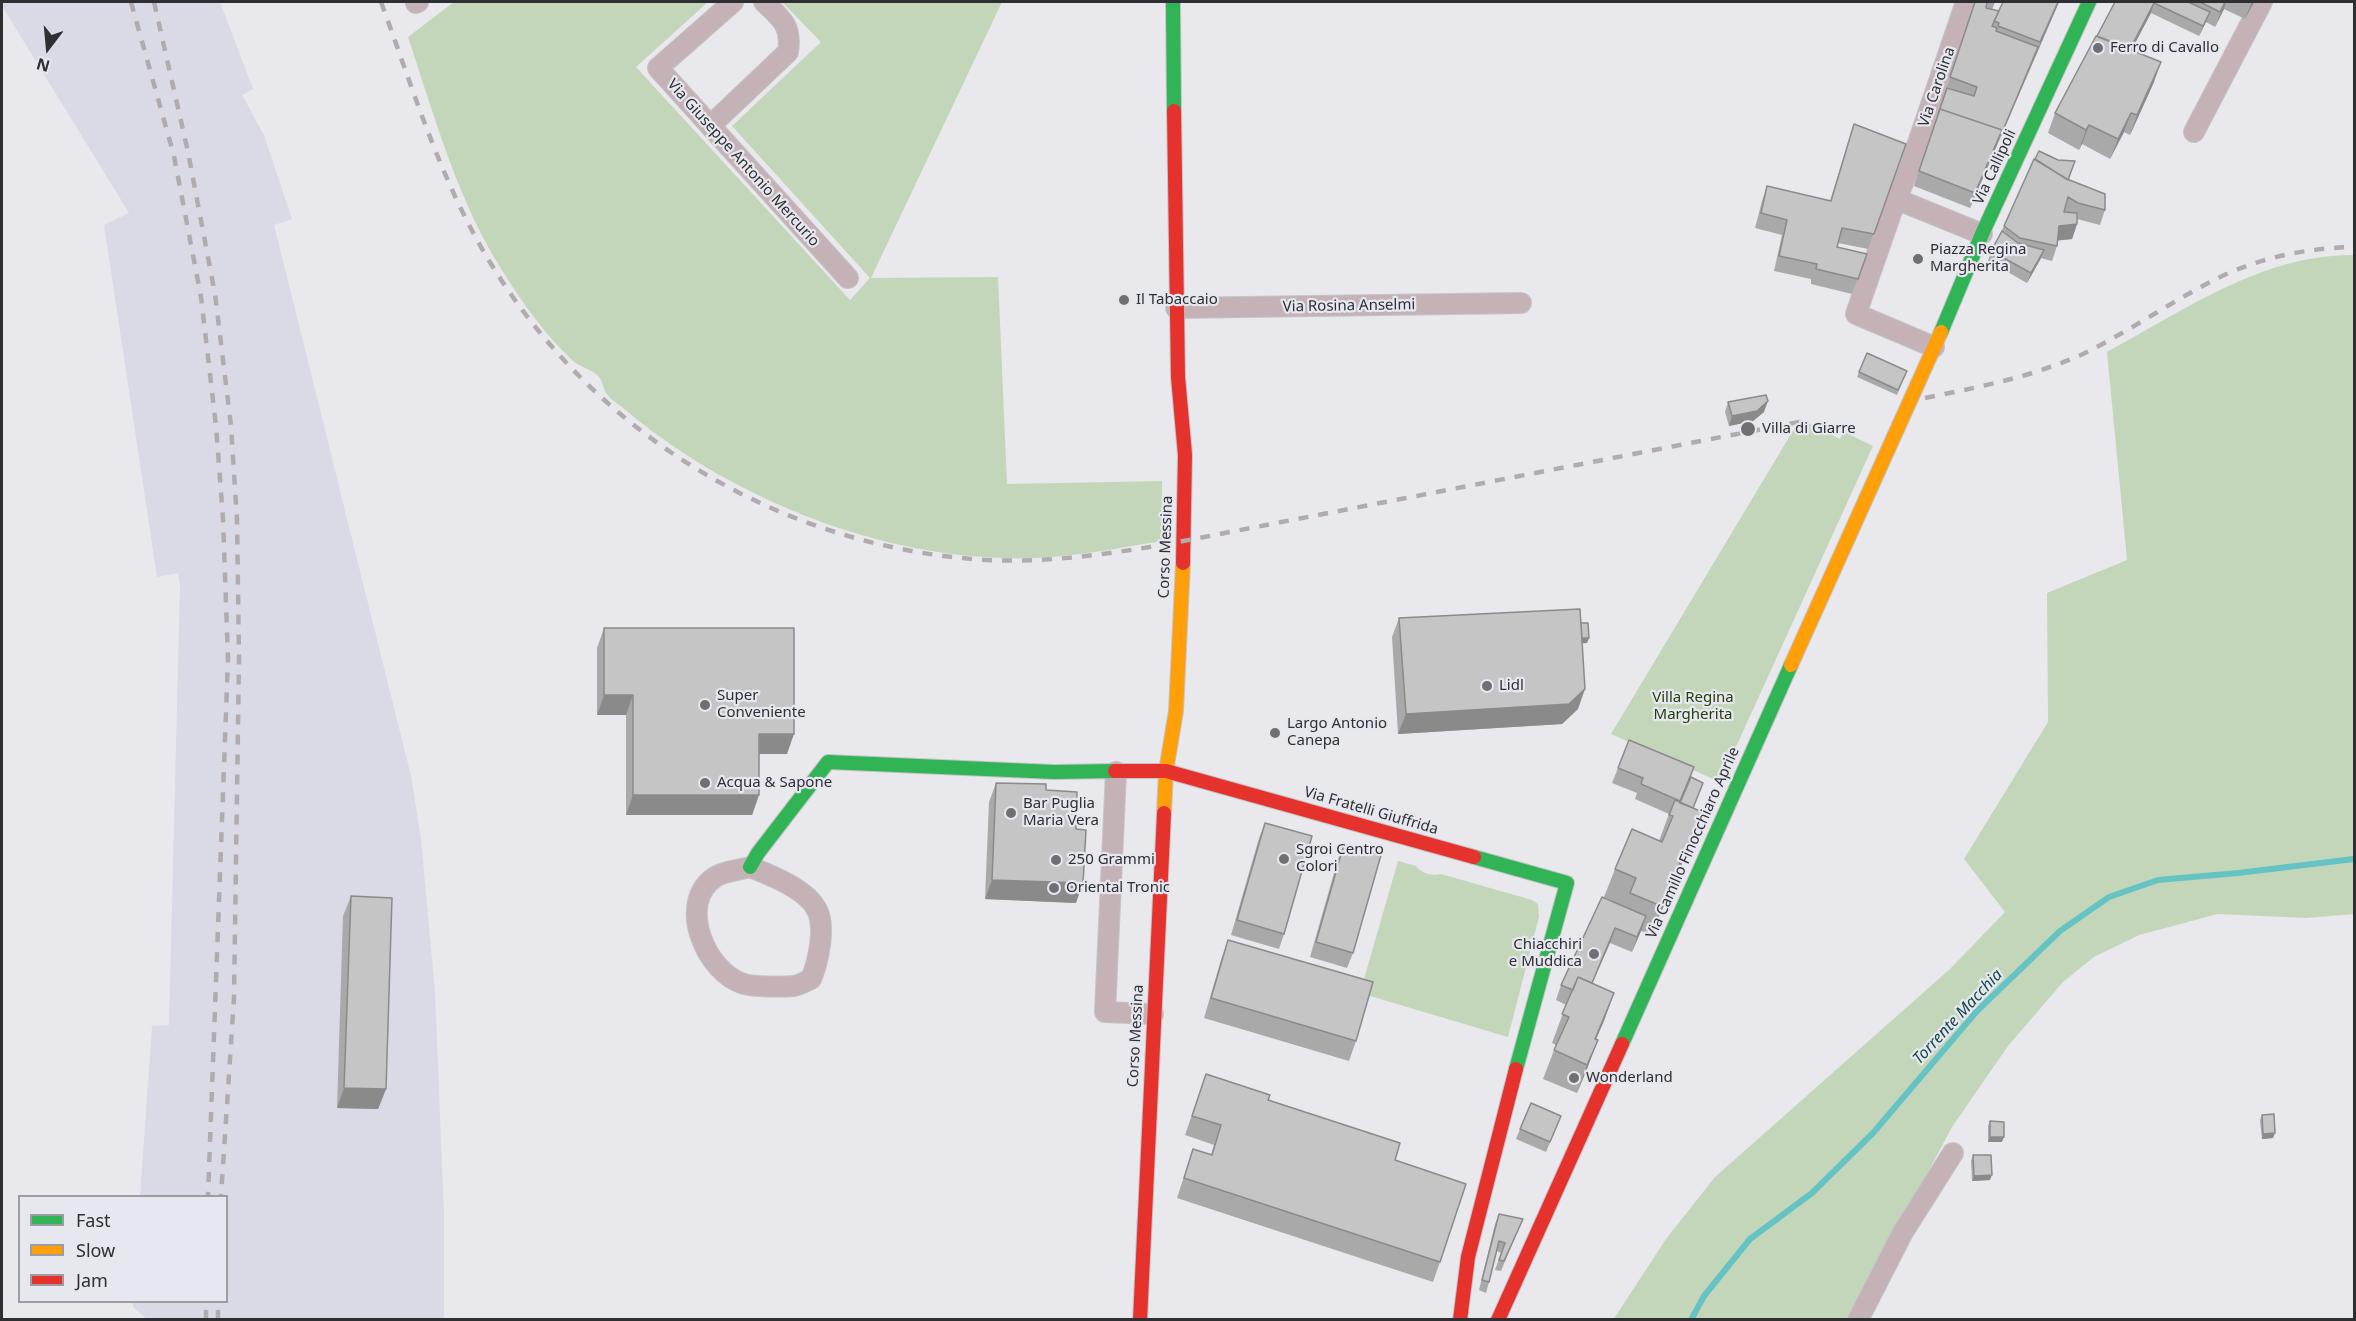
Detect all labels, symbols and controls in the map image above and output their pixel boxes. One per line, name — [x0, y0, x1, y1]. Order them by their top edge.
north arrow — [18, 18, 78, 78]
place label: Ferro di Cavallo — [2110, 39, 2219, 57]
marker: Ferro di Cavallo — [2091, 41, 2105, 55]
street label: Via Carolina — [1915, 45, 1959, 129]
text: N — [34, 53, 52, 78]
street label: Via Giuseppe Antonio Mercurio — [663, 76, 823, 250]
street label: Via Callipoli — [1970, 127, 2020, 207]
place label: Piazza Regina Margherita — [1930, 241, 2026, 276]
marker: Piazza Regina Margherita — [1911, 252, 1925, 266]
place label: Il Tabaccaio — [1136, 291, 1218, 309]
marker: Il Tabaccaio — [1117, 293, 1131, 307]
street label: Via Rosina Anselmi — [1283, 296, 1415, 316]
marker: Villa di Giarre — [1739, 420, 1757, 438]
place label: Villa di Giarre — [1762, 420, 1856, 438]
street label: Corso Messina — [1155, 495, 1177, 599]
place label: Lidl — [1499, 677, 1524, 695]
marker: Lidl — [1480, 679, 1494, 693]
place label: Super Conveniente — [717, 687, 806, 722]
park label: Villa Regina Margherita — [1652, 689, 1734, 724]
marker: Super Conveniente — [698, 698, 712, 712]
place label: Largo Antonio Canepa — [1287, 715, 1387, 750]
marker: Largo Antonio Canepa — [1268, 726, 1282, 740]
street label: Via Camillo Finocchiaro Aprile — [1643, 744, 1743, 942]
place label: Acqua & Sapone — [717, 774, 832, 792]
marker: Acqua & Sapone — [698, 776, 712, 790]
street label: Via Fratelli Giuffrida — [1302, 783, 1440, 839]
place label: Bar Puglia Maria Vera — [1023, 795, 1099, 830]
marker: Bar Puglia Maria Vera — [1004, 806, 1018, 820]
place label: Sgroi Centro Colori — [1296, 841, 1384, 876]
place label: 250 Grammi — [1068, 851, 1155, 869]
marker: Sgroi Centro Colori — [1277, 852, 1291, 866]
marker: 250 Grammi — [1049, 853, 1063, 867]
place label: Oriental Tronic — [1066, 879, 1170, 897]
marker: Oriental Tronic — [1047, 881, 1061, 895]
place label: Chiacchiri e Muddica — [1509, 936, 1582, 971]
marker: Chiacchiri e Muddica — [1587, 947, 1601, 961]
water label: Torrente Macchia — [1909, 966, 2007, 1068]
street label: Corso Messina — [1124, 984, 1148, 1088]
place label: Wonderland — [1586, 1069, 1673, 1087]
marker: Wonderland — [1567, 1071, 1581, 1085]
legend — [18, 1195, 228, 1303]
text: Fast — [76, 1208, 111, 1232]
text: Slow — [76, 1238, 115, 1262]
text: Jam — [76, 1268, 108, 1292]

